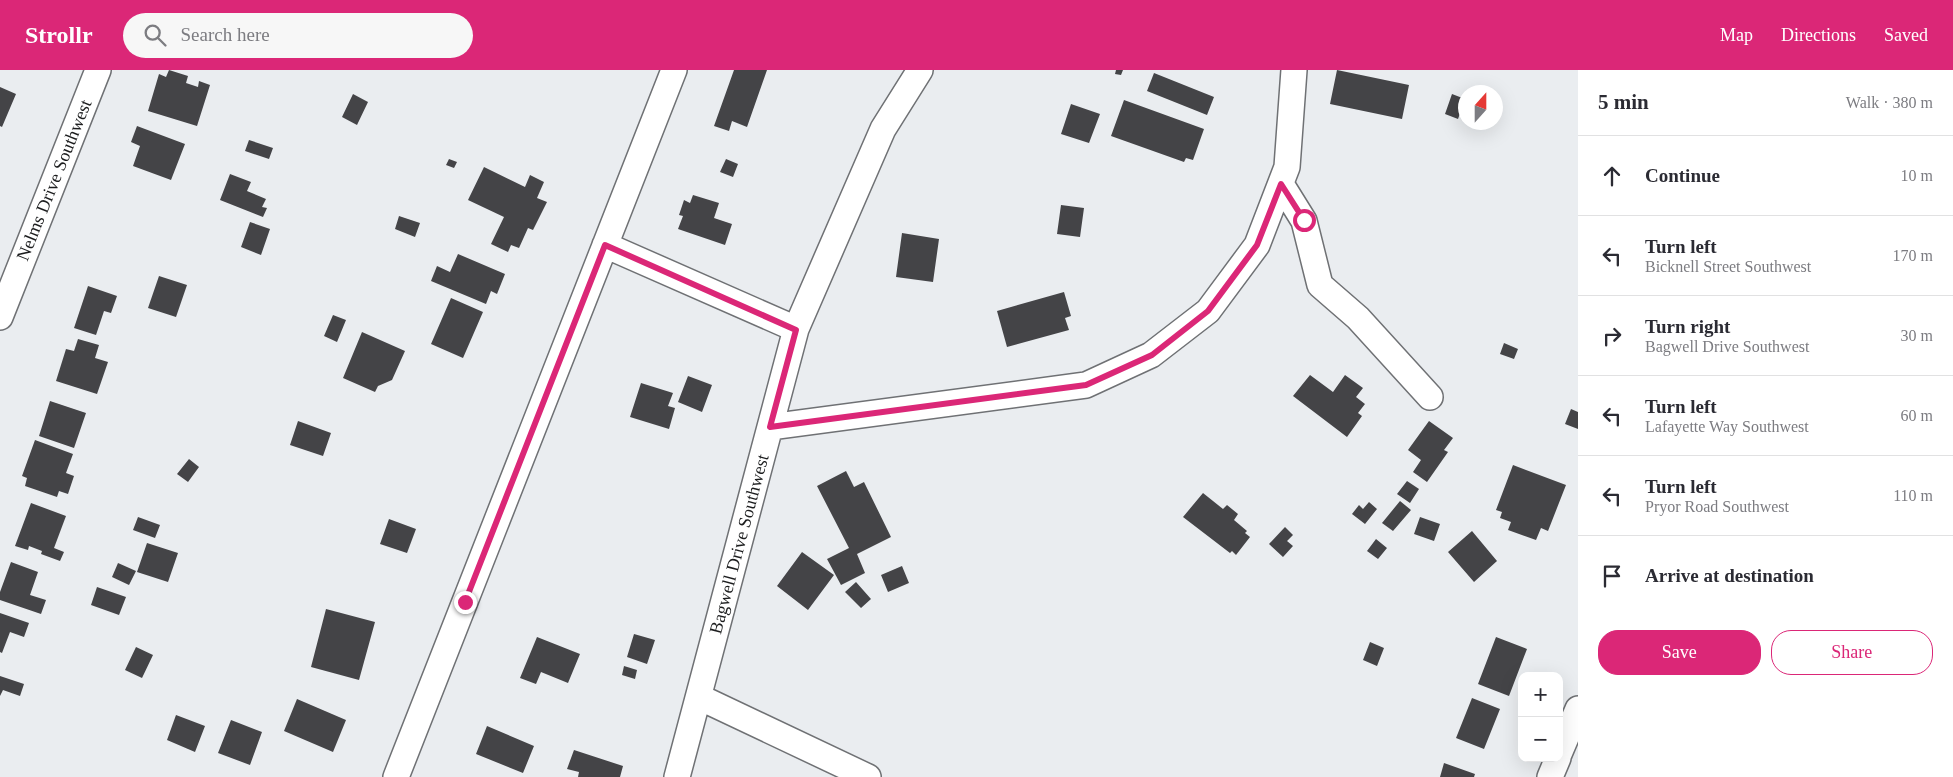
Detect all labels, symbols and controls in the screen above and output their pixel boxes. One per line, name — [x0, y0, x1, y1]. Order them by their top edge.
search box — [123, 13, 473, 58]
icon: search — [141, 21, 169, 49]
text: Strollr — [25, 22, 93, 48]
text: Search here — [181, 24, 270, 45]
text: Map — [1720, 25, 1753, 45]
text: Directions — [1781, 25, 1856, 45]
text: Saved — [1884, 25, 1928, 45]
north arrow — [1458, 85, 1503, 130]
text: 5 min — [1598, 90, 1649, 114]
text: Walk · 380 m — [1846, 94, 1933, 111]
street label: Nelms Drive Southwest — [13, 97, 95, 263]
icon: ahead — [1598, 162, 1626, 190]
text: Continue — [1645, 165, 1720, 186]
text: 10 m — [1901, 167, 1933, 184]
route start — [1293, 209, 1316, 232]
text: Turn left — [1645, 236, 1717, 257]
icon: left — [1598, 242, 1626, 270]
text: 170 m — [1893, 247, 1933, 264]
text: Bicknell Street Southwest — [1645, 258, 1811, 275]
text: Turn right — [1645, 316, 1730, 337]
icon: right — [1598, 322, 1626, 350]
text: 30 m — [1901, 327, 1933, 344]
text: Bagwell Drive Southwest — [1645, 338, 1809, 355]
text: Turn left — [1645, 396, 1717, 417]
icon: left — [1598, 402, 1626, 430]
text: 60 m — [1901, 407, 1933, 424]
text: Lafayette Way Southwest — [1645, 418, 1809, 435]
street label: Bagwell Drive Southwest — [705, 452, 773, 636]
text: Turn left — [1645, 476, 1717, 497]
icon: left — [1598, 482, 1626, 510]
text: 110 m — [1893, 487, 1933, 504]
text: Pryor Road Southwest — [1645, 498, 1789, 515]
icon: arrive — [1598, 562, 1626, 590]
text: Arrive at destination — [1645, 565, 1814, 586]
route end — [454, 591, 477, 614]
button: Save — [1598, 630, 1761, 675]
button: Share — [1771, 630, 1933, 675]
map controls — [1518, 672, 1563, 762]
button: + — [1518, 672, 1563, 717]
button: − — [1518, 717, 1563, 762]

